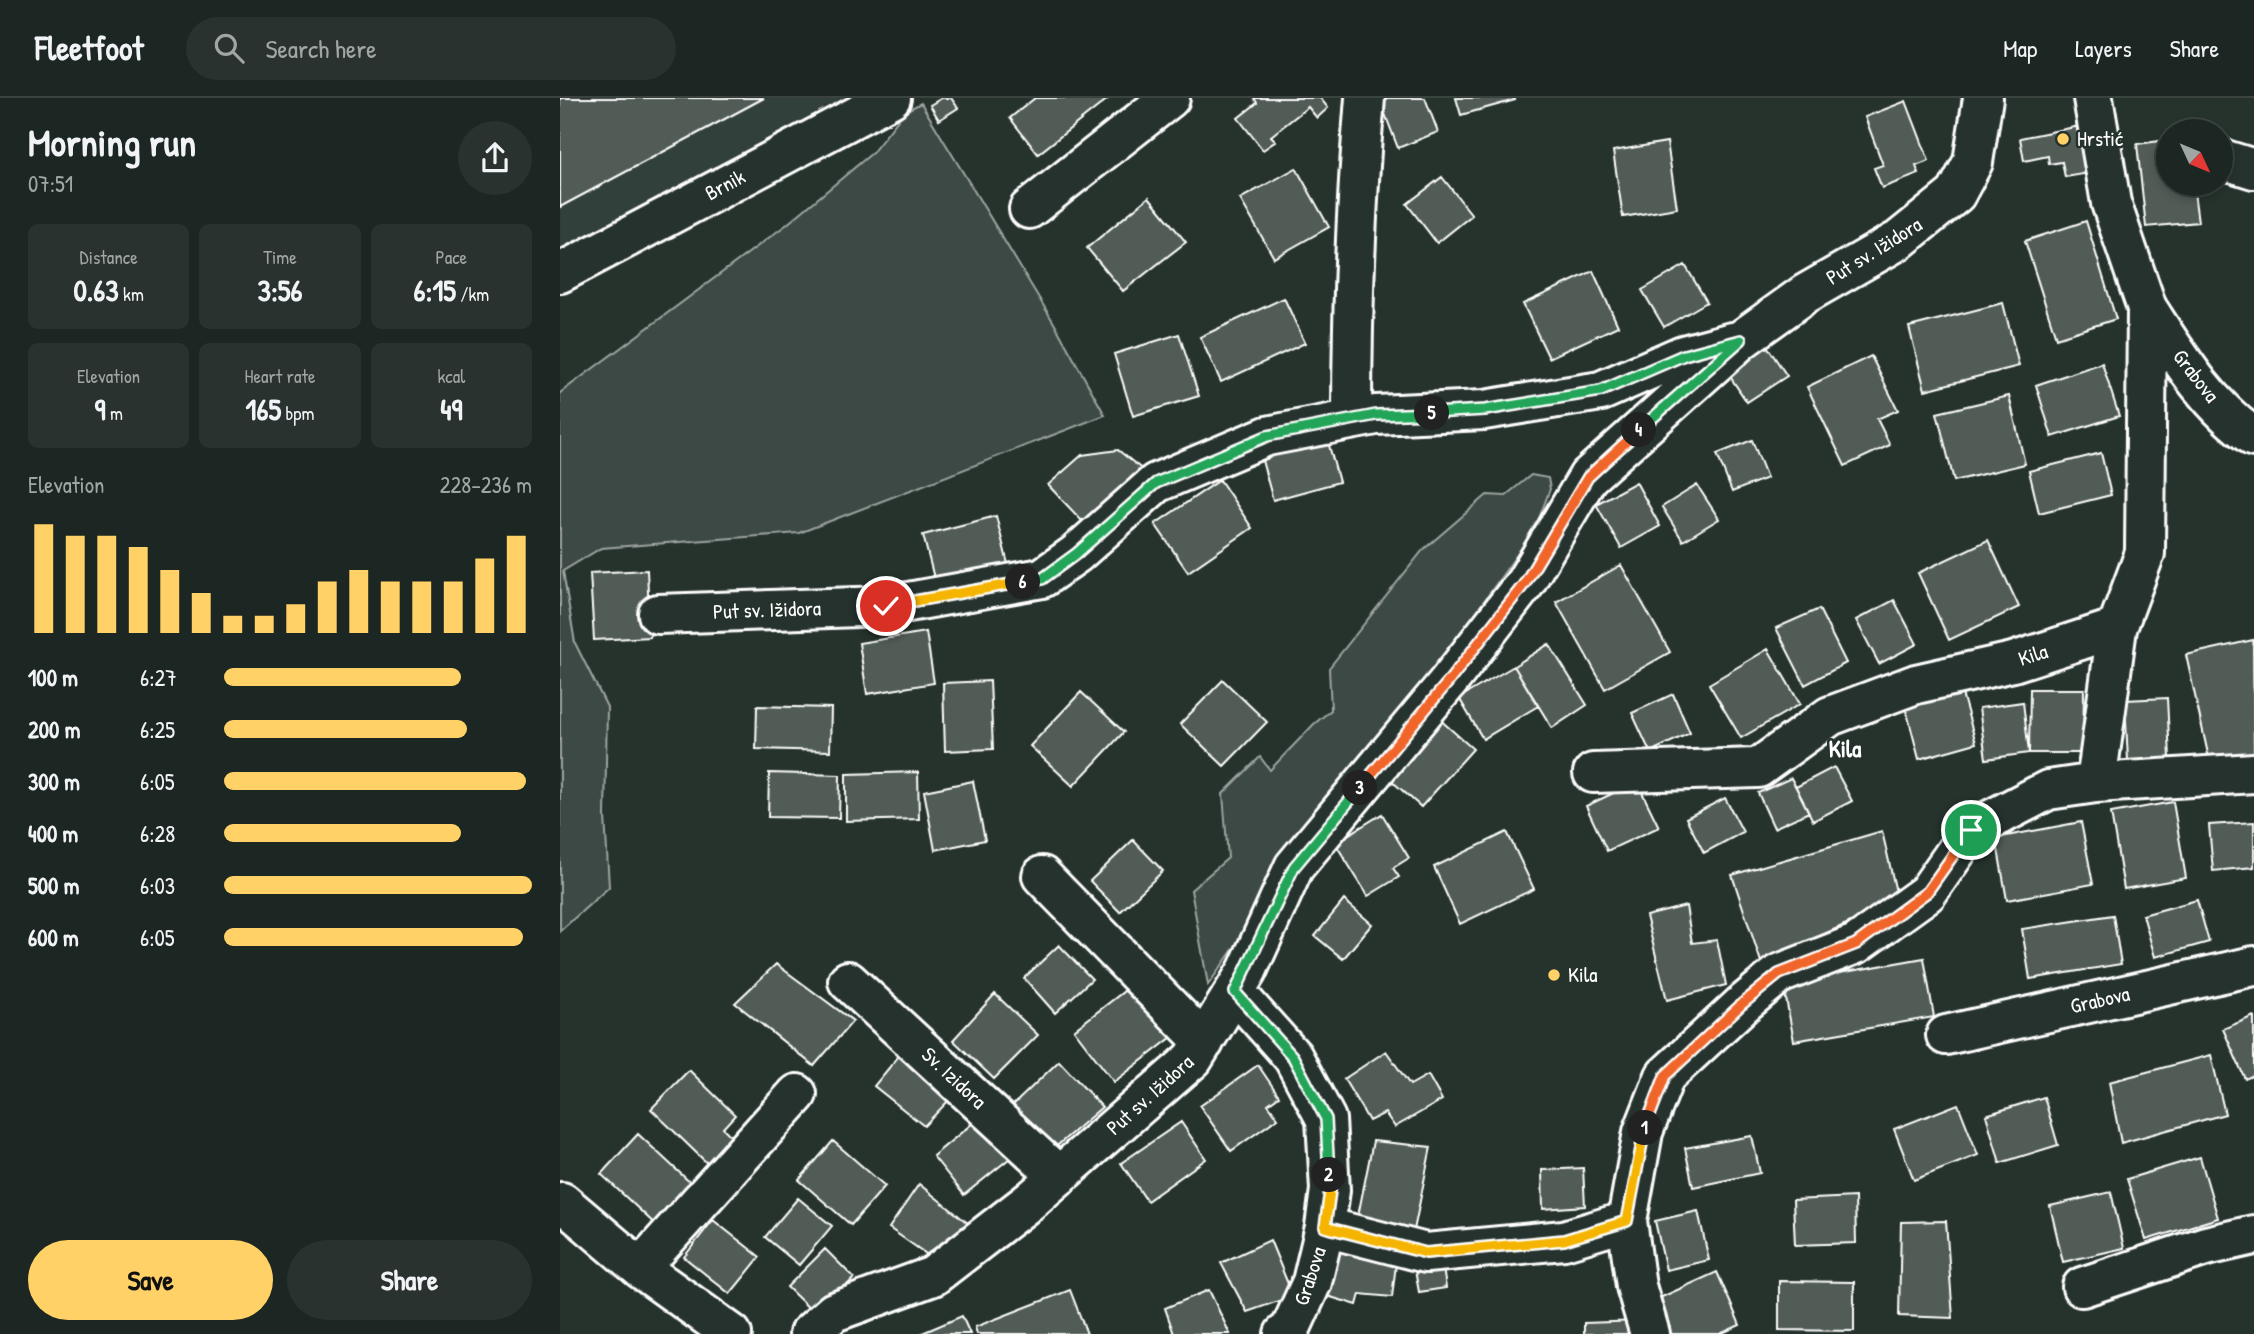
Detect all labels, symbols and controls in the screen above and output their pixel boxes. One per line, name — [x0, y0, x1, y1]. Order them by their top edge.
search box — [186, 17, 676, 80]
text: Fleetfoot — [35, 26, 144, 70]
icon: search — [210, 29, 248, 67]
text: Search here — [266, 31, 377, 66]
text: Map — [2003, 32, 2037, 64]
text: Layers — [2075, 32, 2132, 64]
text: Share — [2170, 32, 2219, 64]
text: Morning run — [28, 116, 196, 168]
north arrow — [2156, 119, 2233, 196]
map controls — [2156, 119, 2233, 196]
button: share — [458, 121, 532, 195]
place label: Hrstić — [2077, 124, 2124, 153]
marker: Hrstić — [2055, 131, 2071, 147]
street label: Brnik — [700, 162, 750, 207]
text: 07:51 — [28, 168, 73, 199]
street label: Put sv. Ižidora — [1820, 210, 1927, 291]
text: Distance — [80, 244, 138, 270]
text: Time — [263, 244, 297, 270]
text: Pace — [436, 244, 467, 270]
text: 0.63 — [73, 270, 119, 310]
text: 3:56 — [257, 270, 303, 310]
text: 6:15 — [413, 270, 456, 310]
text: km — [119, 281, 144, 307]
text: /km — [456, 281, 489, 307]
street label: Grabova — [2166, 343, 2226, 408]
text: Elevation — [77, 363, 140, 389]
text: Heart rate — [245, 363, 315, 389]
text: kcal — [437, 363, 465, 389]
text: 9 — [95, 389, 106, 429]
text: 165 — [246, 389, 281, 429]
text: 49 — [440, 389, 462, 429]
pin: 5 — [1414, 396, 1450, 430]
text: 5 — [1427, 399, 1436, 425]
text: m — [106, 400, 123, 426]
text: bpm — [281, 400, 314, 426]
pin: 4 — [1622, 412, 1656, 448]
text: 4 — [1635, 416, 1642, 442]
text: Elevation — [28, 469, 104, 500]
text: 228–236 m — [440, 469, 532, 500]
pin: 6 — [1006, 564, 1040, 600]
text: 6 — [1019, 568, 1026, 594]
pin — [856, 576, 916, 636]
icon: check — [867, 587, 905, 625]
street label: Put sv. Ižidora — [713, 593, 821, 626]
street label: Kila — [2014, 636, 2051, 673]
text: 100 m — [28, 662, 78, 693]
text: 6:27 — [140, 662, 177, 693]
text: 200 m — [28, 714, 80, 745]
text: 6:25 — [140, 714, 175, 745]
district label: Kila — [1829, 733, 1861, 764]
text: 300 m — [28, 766, 80, 797]
text: 6:05 — [140, 766, 175, 797]
pin: 3 — [1342, 770, 1378, 806]
text: 3 — [1355, 774, 1364, 800]
pin — [1941, 800, 2001, 860]
icon: arrive — [1952, 811, 1990, 849]
text: 400 m — [28, 818, 78, 849]
text: 6:28 — [140, 818, 175, 849]
text: 500 m — [28, 870, 79, 901]
text: 6:03 — [140, 870, 175, 901]
text: 600 m — [28, 922, 79, 953]
text: 6:05 — [140, 922, 175, 953]
place label: Kila — [1568, 960, 1598, 989]
marker: Kila — [1546, 967, 1562, 983]
street label: Grabova — [2067, 979, 2132, 1020]
street label: Sv. Izidora — [916, 1040, 993, 1115]
street label: Put sv. Ižidora — [1100, 1048, 1199, 1142]
pin: 1 — [1628, 1110, 1662, 1146]
text: 1 — [1641, 1114, 1648, 1140]
pin: 2 — [1312, 1158, 1346, 1192]
text: 2 — [1324, 1161, 1333, 1187]
button: Save — [28, 1240, 273, 1320]
button: Share — [287, 1240, 532, 1320]
street label: Grabova — [1286, 1243, 1333, 1309]

